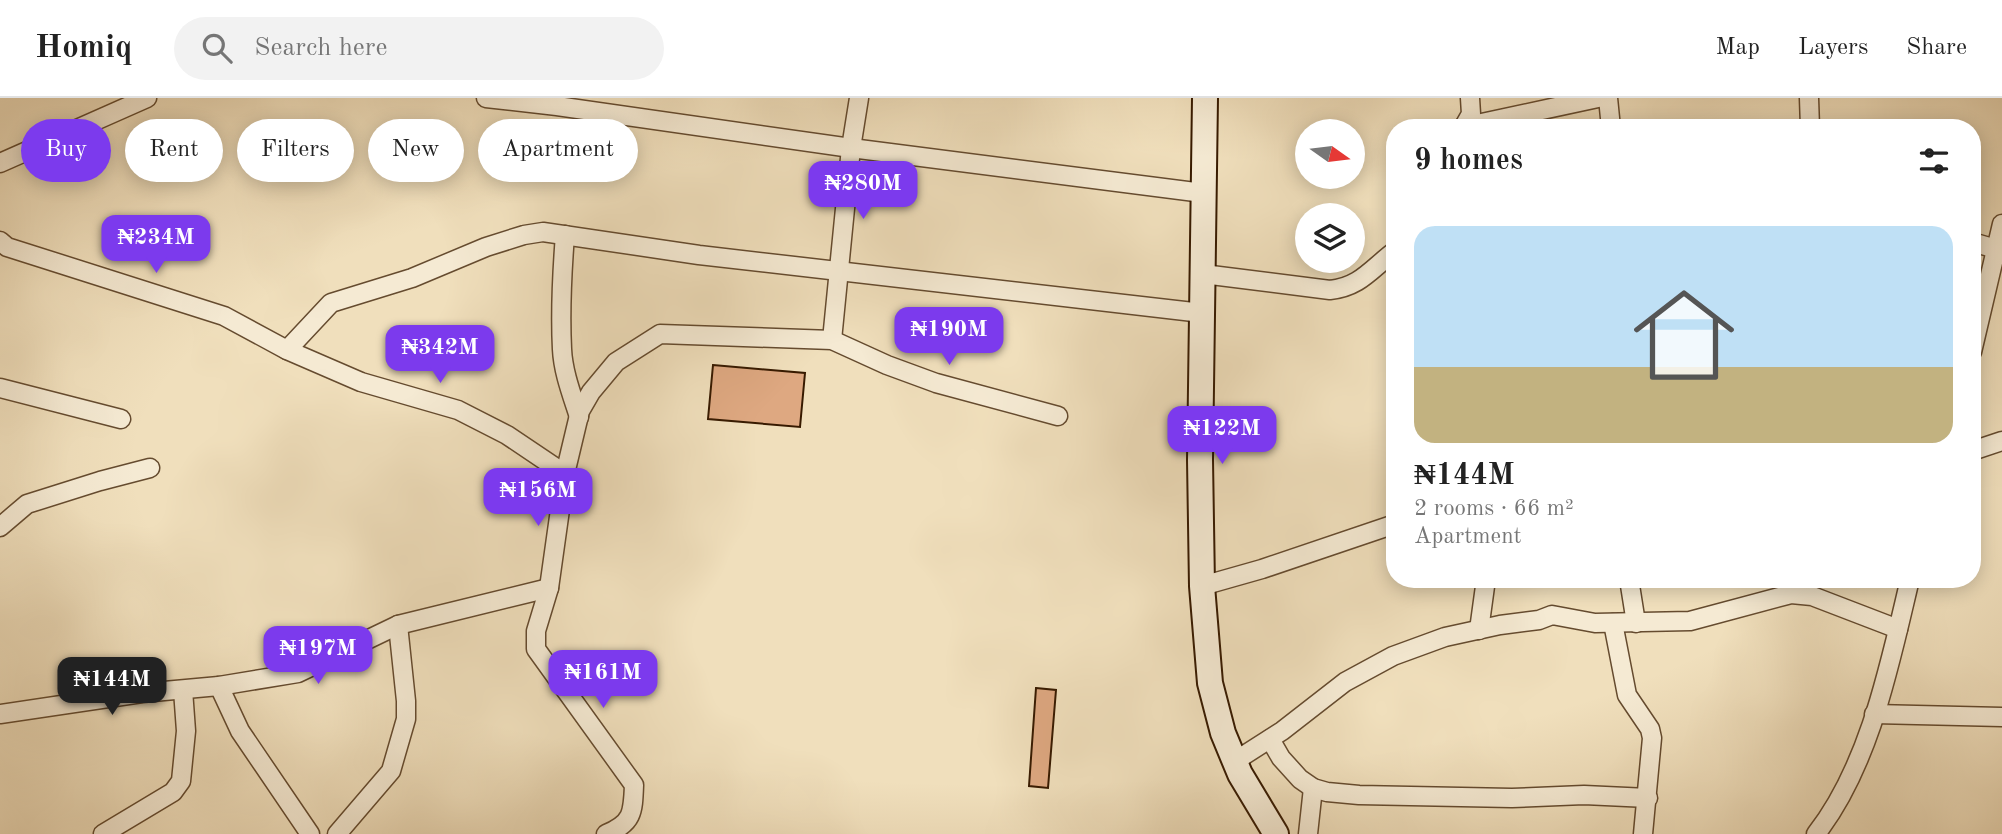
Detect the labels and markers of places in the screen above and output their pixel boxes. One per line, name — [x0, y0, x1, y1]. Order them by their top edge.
pin: ₦280M — [814, 162, 912, 221]
pin: ₦234M — [107, 216, 205, 275]
pin: ₦190M — [900, 308, 998, 367]
pin: ₦342M — [391, 326, 489, 385]
pin: ₦122M — [1173, 406, 1271, 466]
pin: ₦156M — [489, 468, 587, 528]
pin: ₦197M — [269, 626, 367, 686]
pin: ₦161M — [554, 650, 652, 710]
pin: ₦144M — [63, 658, 161, 717]

